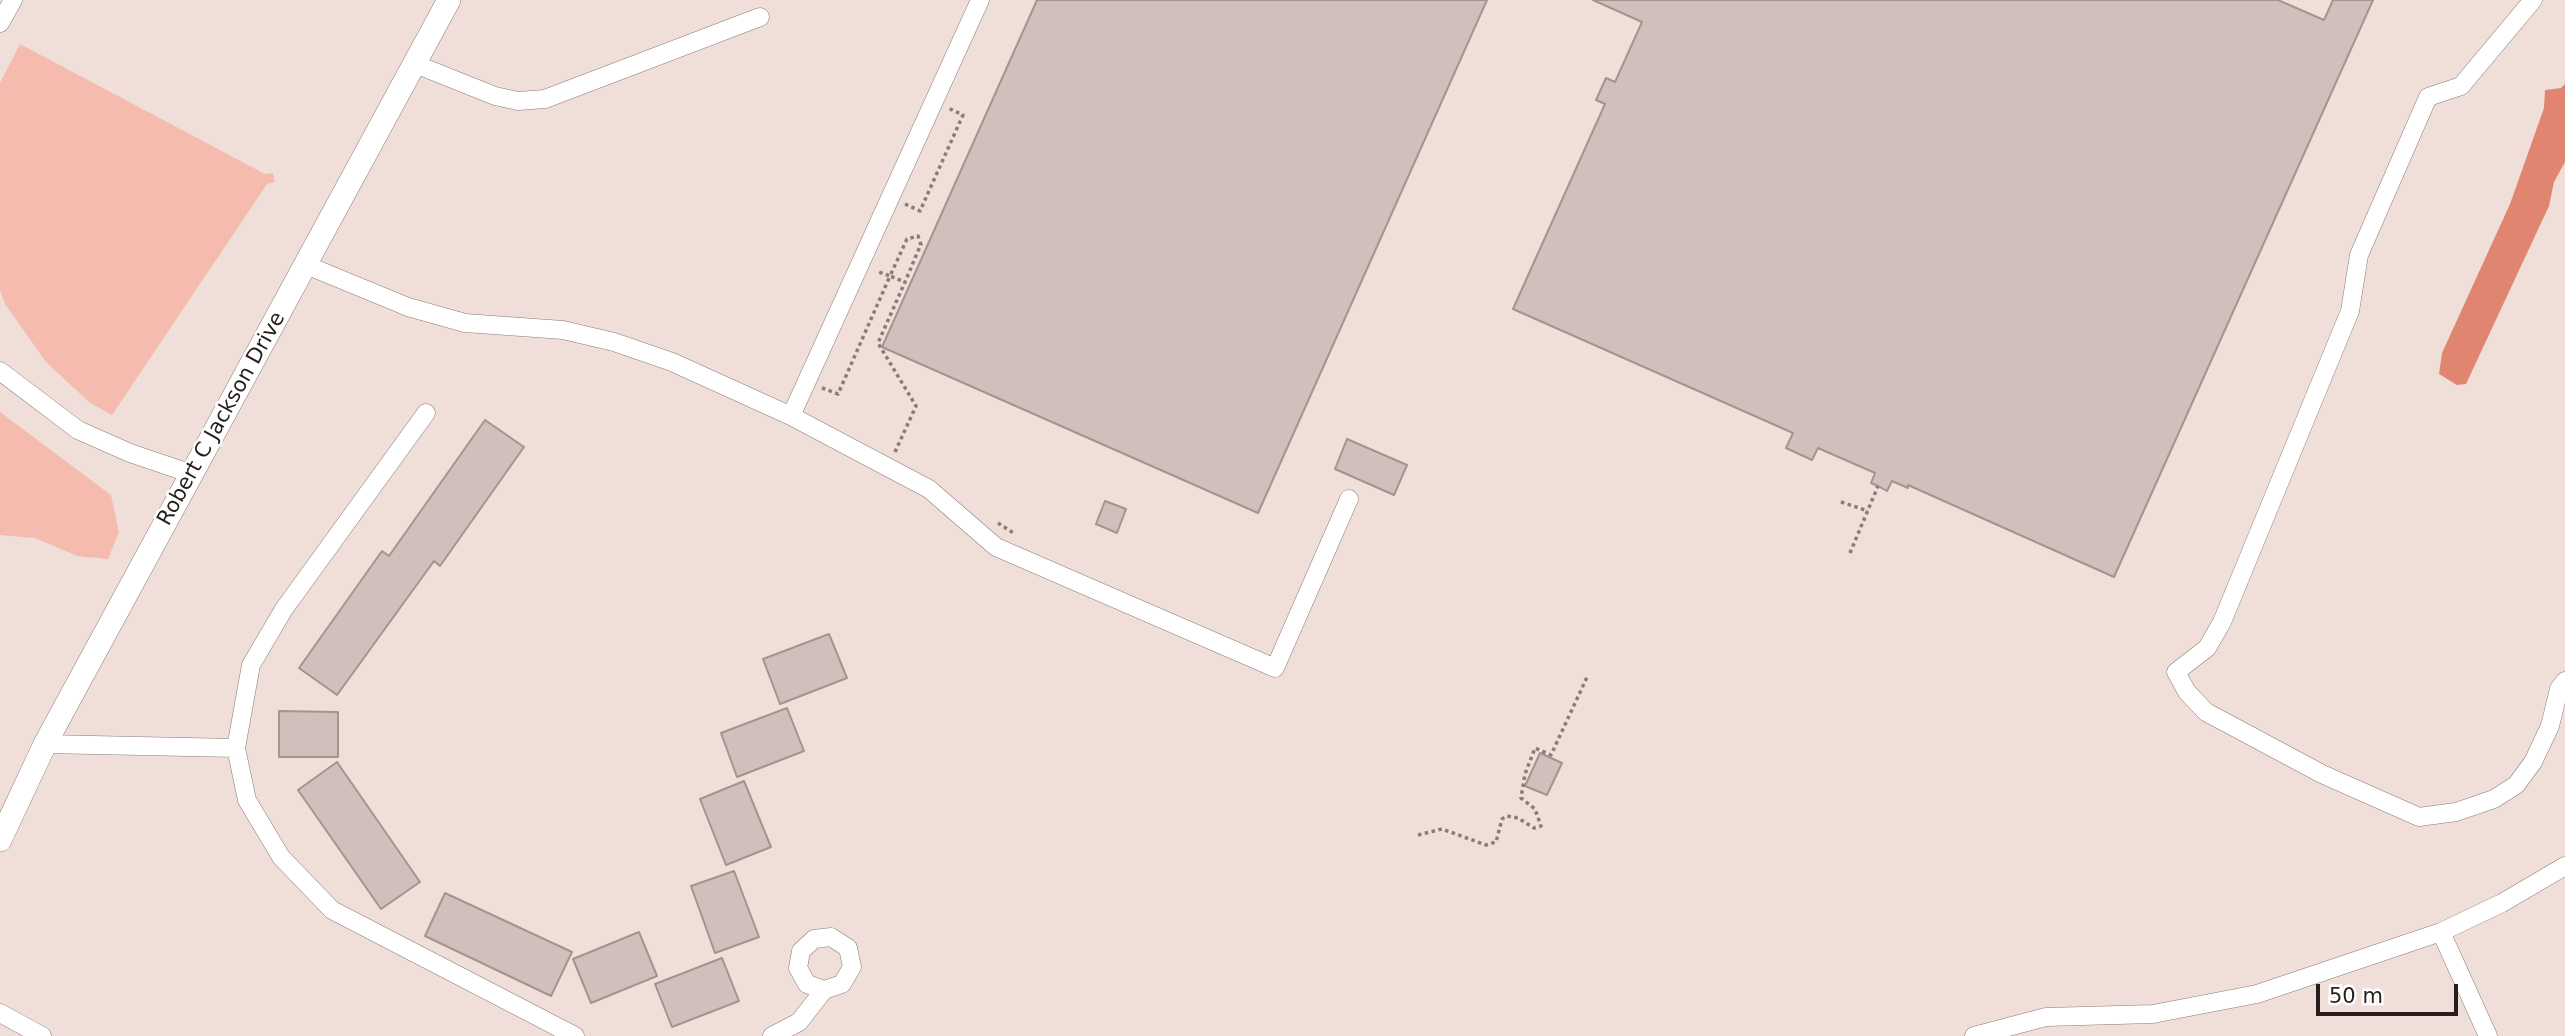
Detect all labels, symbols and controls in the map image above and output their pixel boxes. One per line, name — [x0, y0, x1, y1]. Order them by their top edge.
street label: Robert C Jackson Drive — [153, 308, 291, 530]
scale bar — [2320, 970, 2462, 1014]
text: 50 m — [2329, 984, 2383, 1008]

